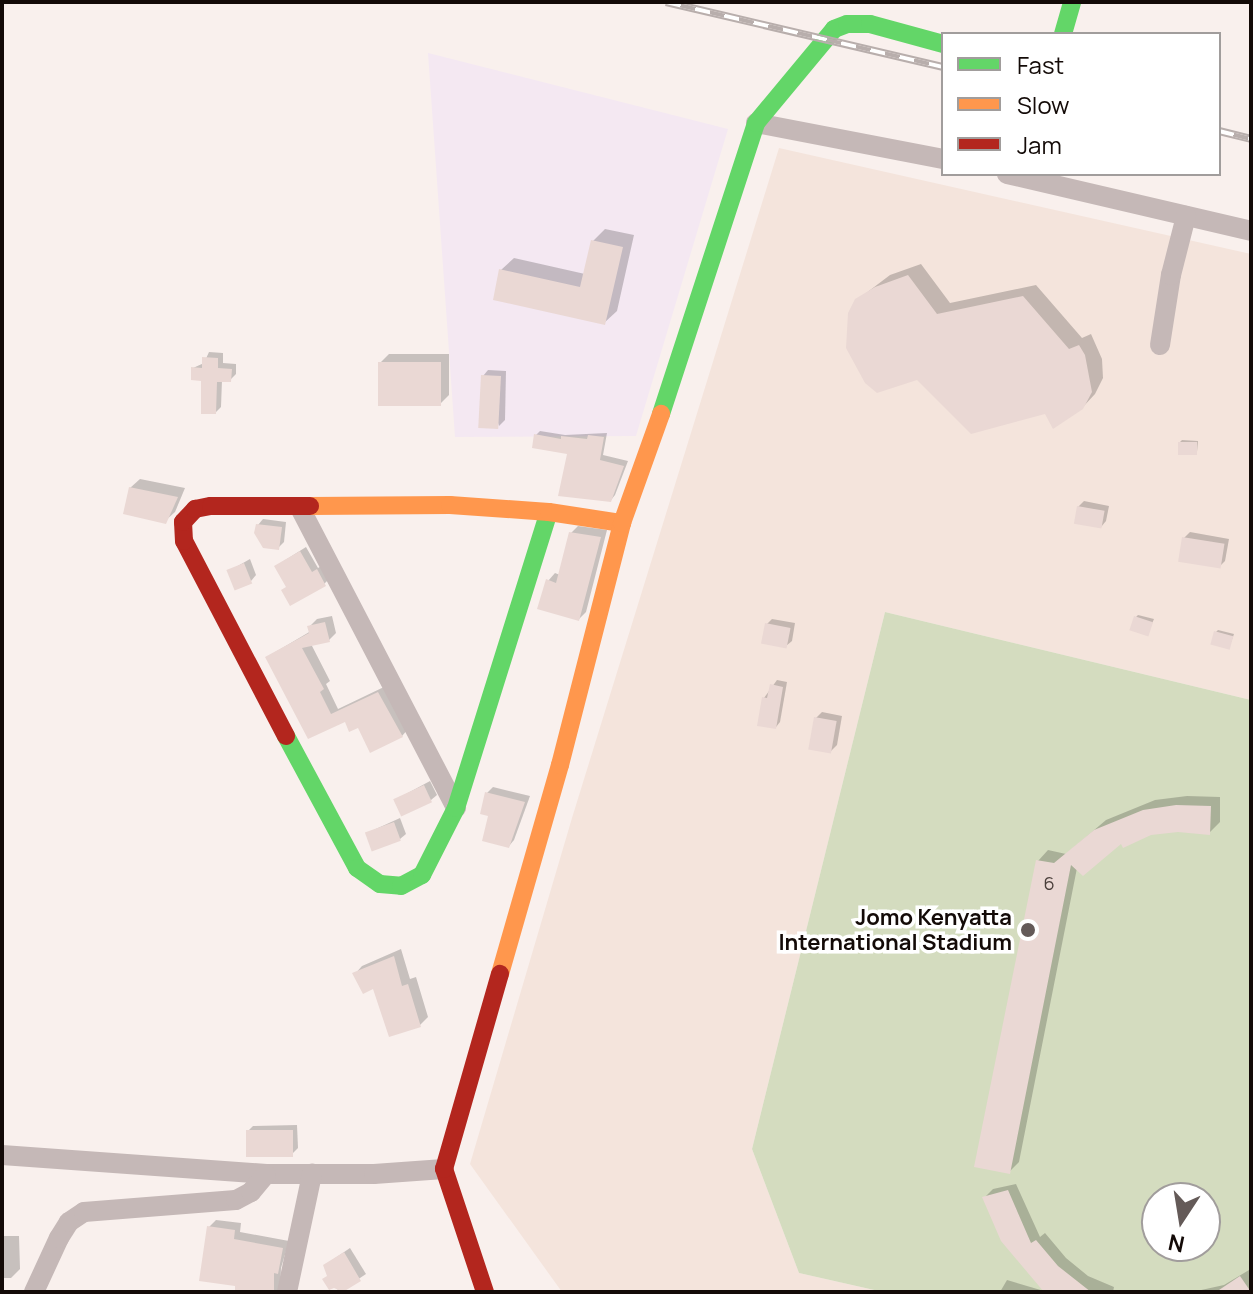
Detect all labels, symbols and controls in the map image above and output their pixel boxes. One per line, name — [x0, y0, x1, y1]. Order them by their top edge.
legend — [941, 32, 1221, 176]
text: Fast — [1017, 48, 1064, 81]
text: Slow — [1017, 88, 1070, 121]
text: Jam — [1017, 128, 1062, 161]
house number: 6 — [1043, 872, 1055, 894]
place label: Jomo Kenyatta International Stadium — [778, 904, 1012, 956]
marker: Jomo Kenyatta International Stadium — [1019, 921, 1037, 939]
north arrow — [1141, 1182, 1221, 1262]
text: N — [1166, 1227, 1187, 1260]

